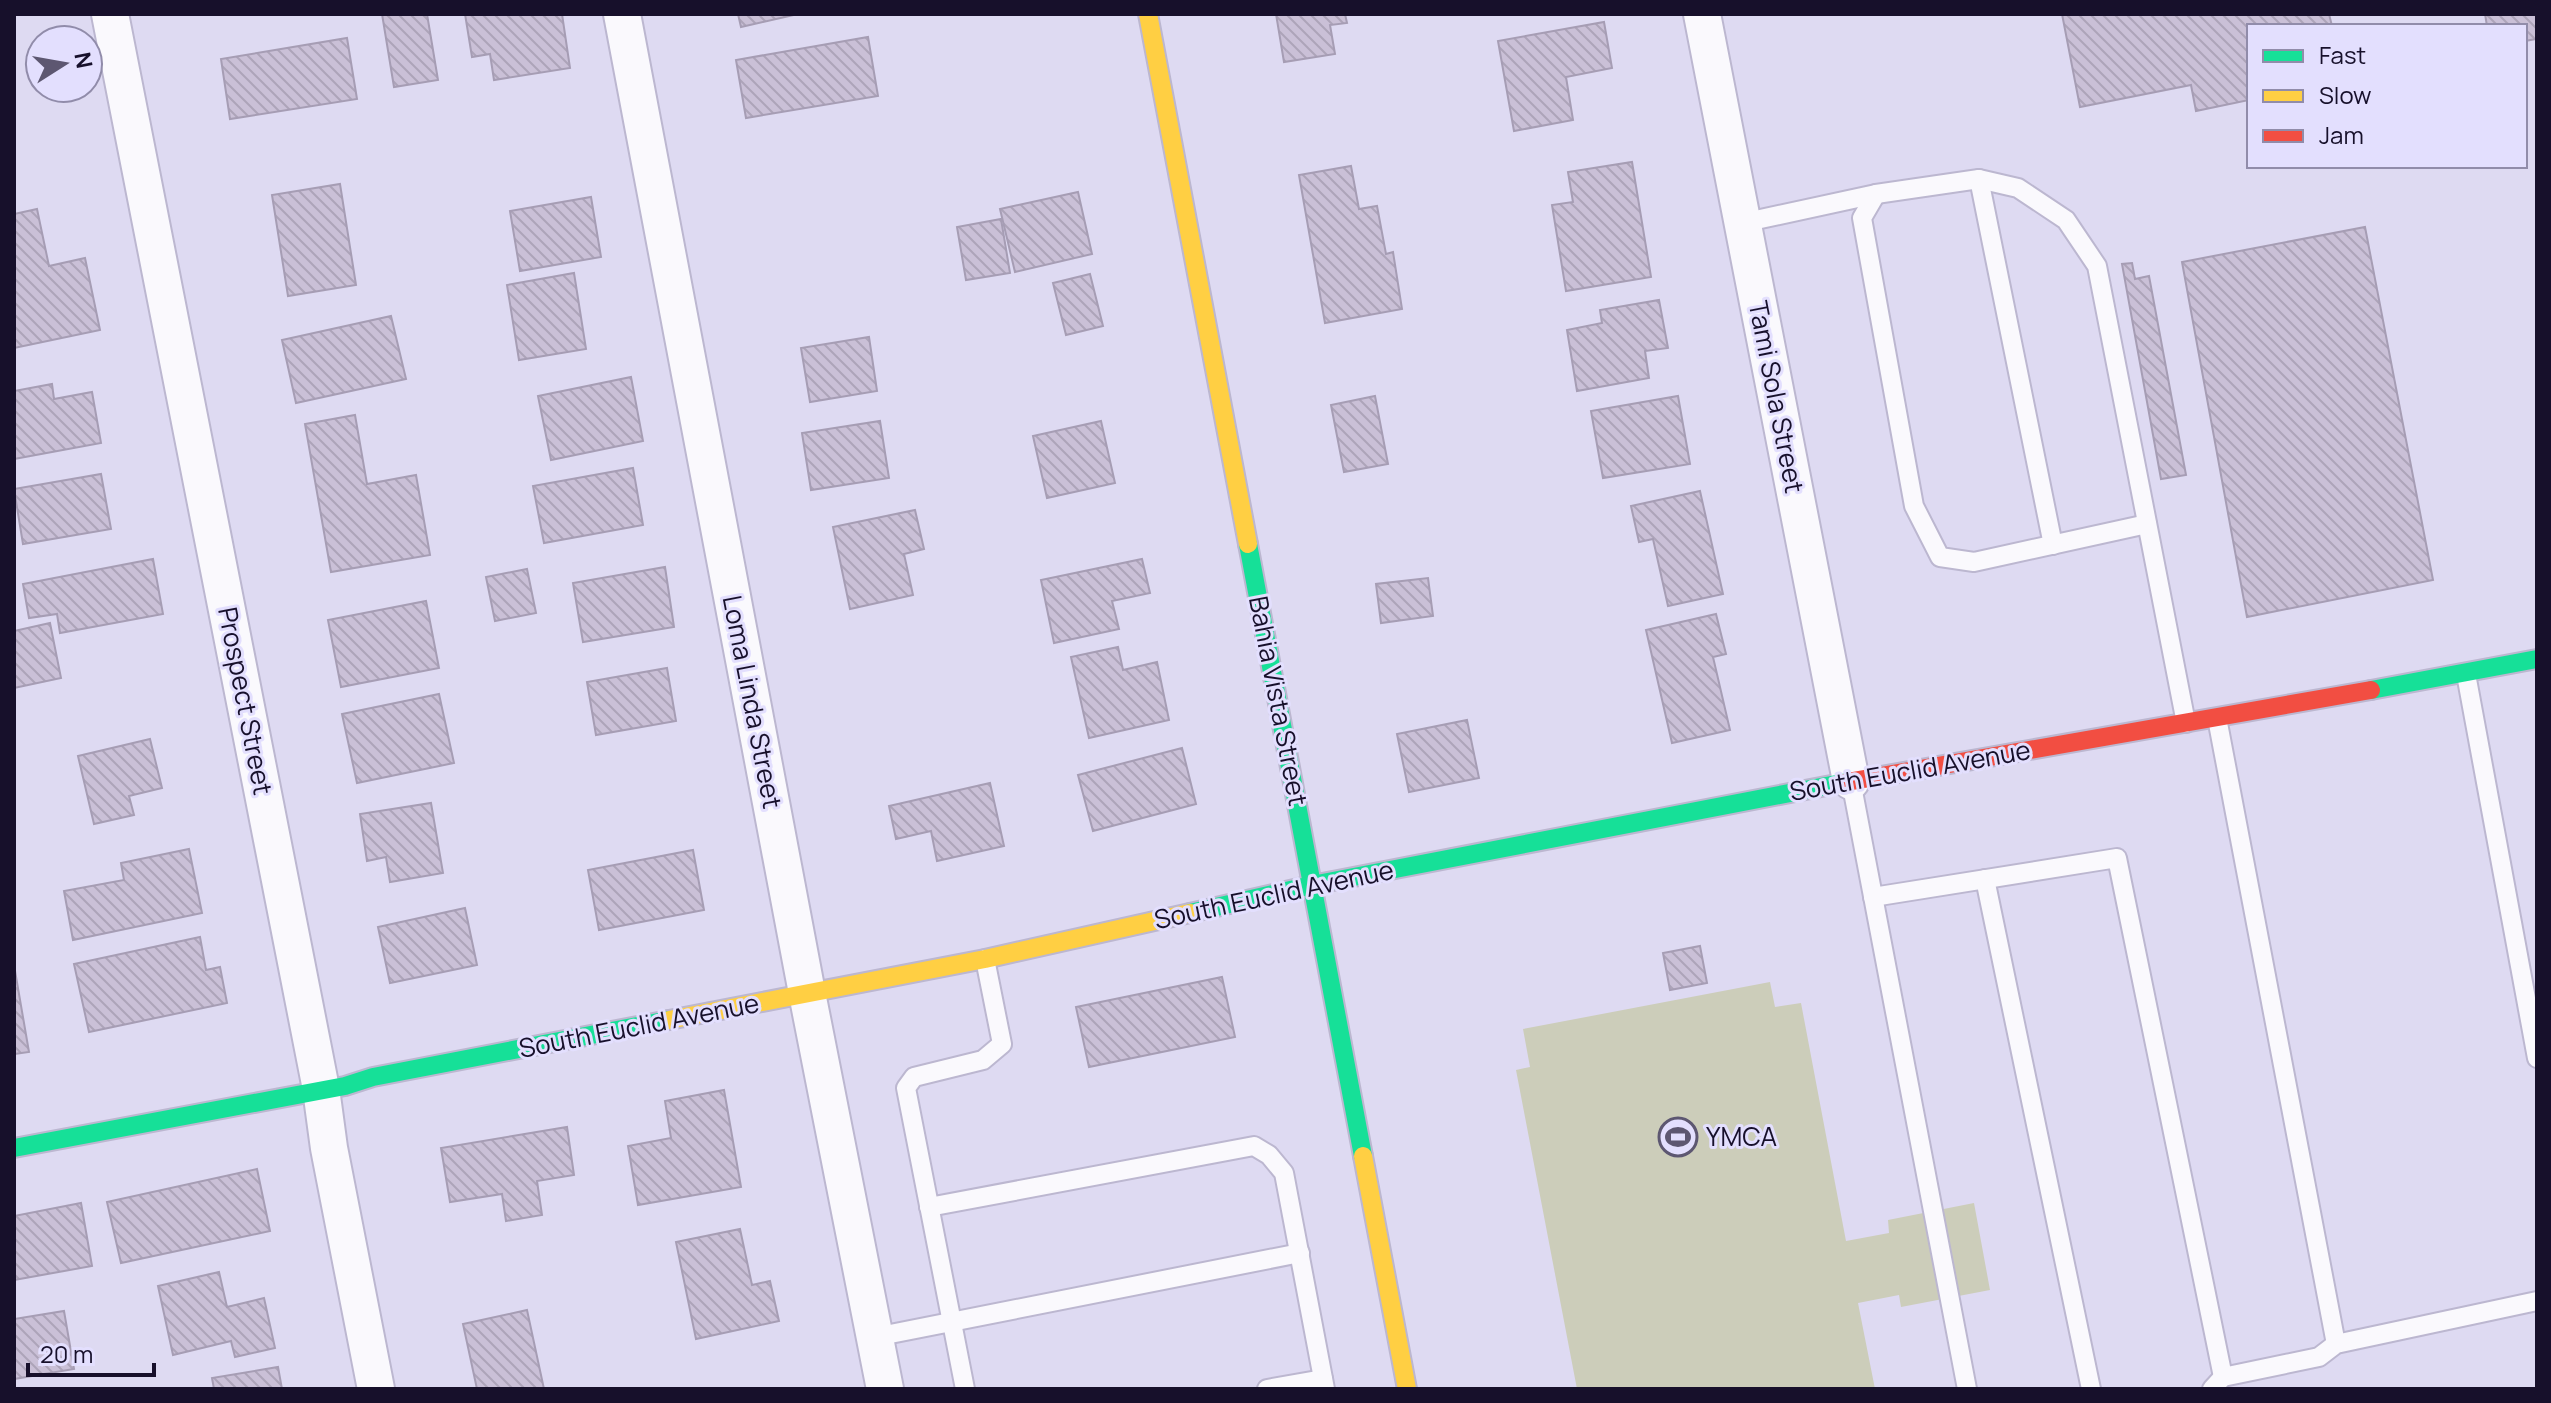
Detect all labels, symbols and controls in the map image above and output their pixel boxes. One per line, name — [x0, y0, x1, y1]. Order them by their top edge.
north arrow — [24, 24, 104, 104]
legend — [2247, 24, 2527, 168]
text: Fast — [2319, 38, 2366, 71]
text: N — [67, 50, 100, 71]
text: Slow — [2319, 78, 2372, 111]
text: Jam — [2319, 118, 2364, 151]
street label: Tami Sola Street — [1741, 298, 1813, 496]
street label: Loma Linda Street — [715, 592, 791, 811]
street label: Bahia Vista Street — [1241, 593, 1317, 809]
street label: Prospect Street — [210, 604, 282, 798]
street label: South Euclid Avenue — [1787, 731, 2033, 809]
street label: South Euclid Avenue — [1151, 851, 1397, 937]
street label: South Euclid Avenue — [516, 984, 762, 1066]
sports icon: YMCA — [1657, 1116, 1699, 1158]
place label: YMCA — [1706, 1118, 1777, 1154]
scale bar — [28, 1327, 154, 1377]
text: 20 m — [40, 1337, 93, 1370]

